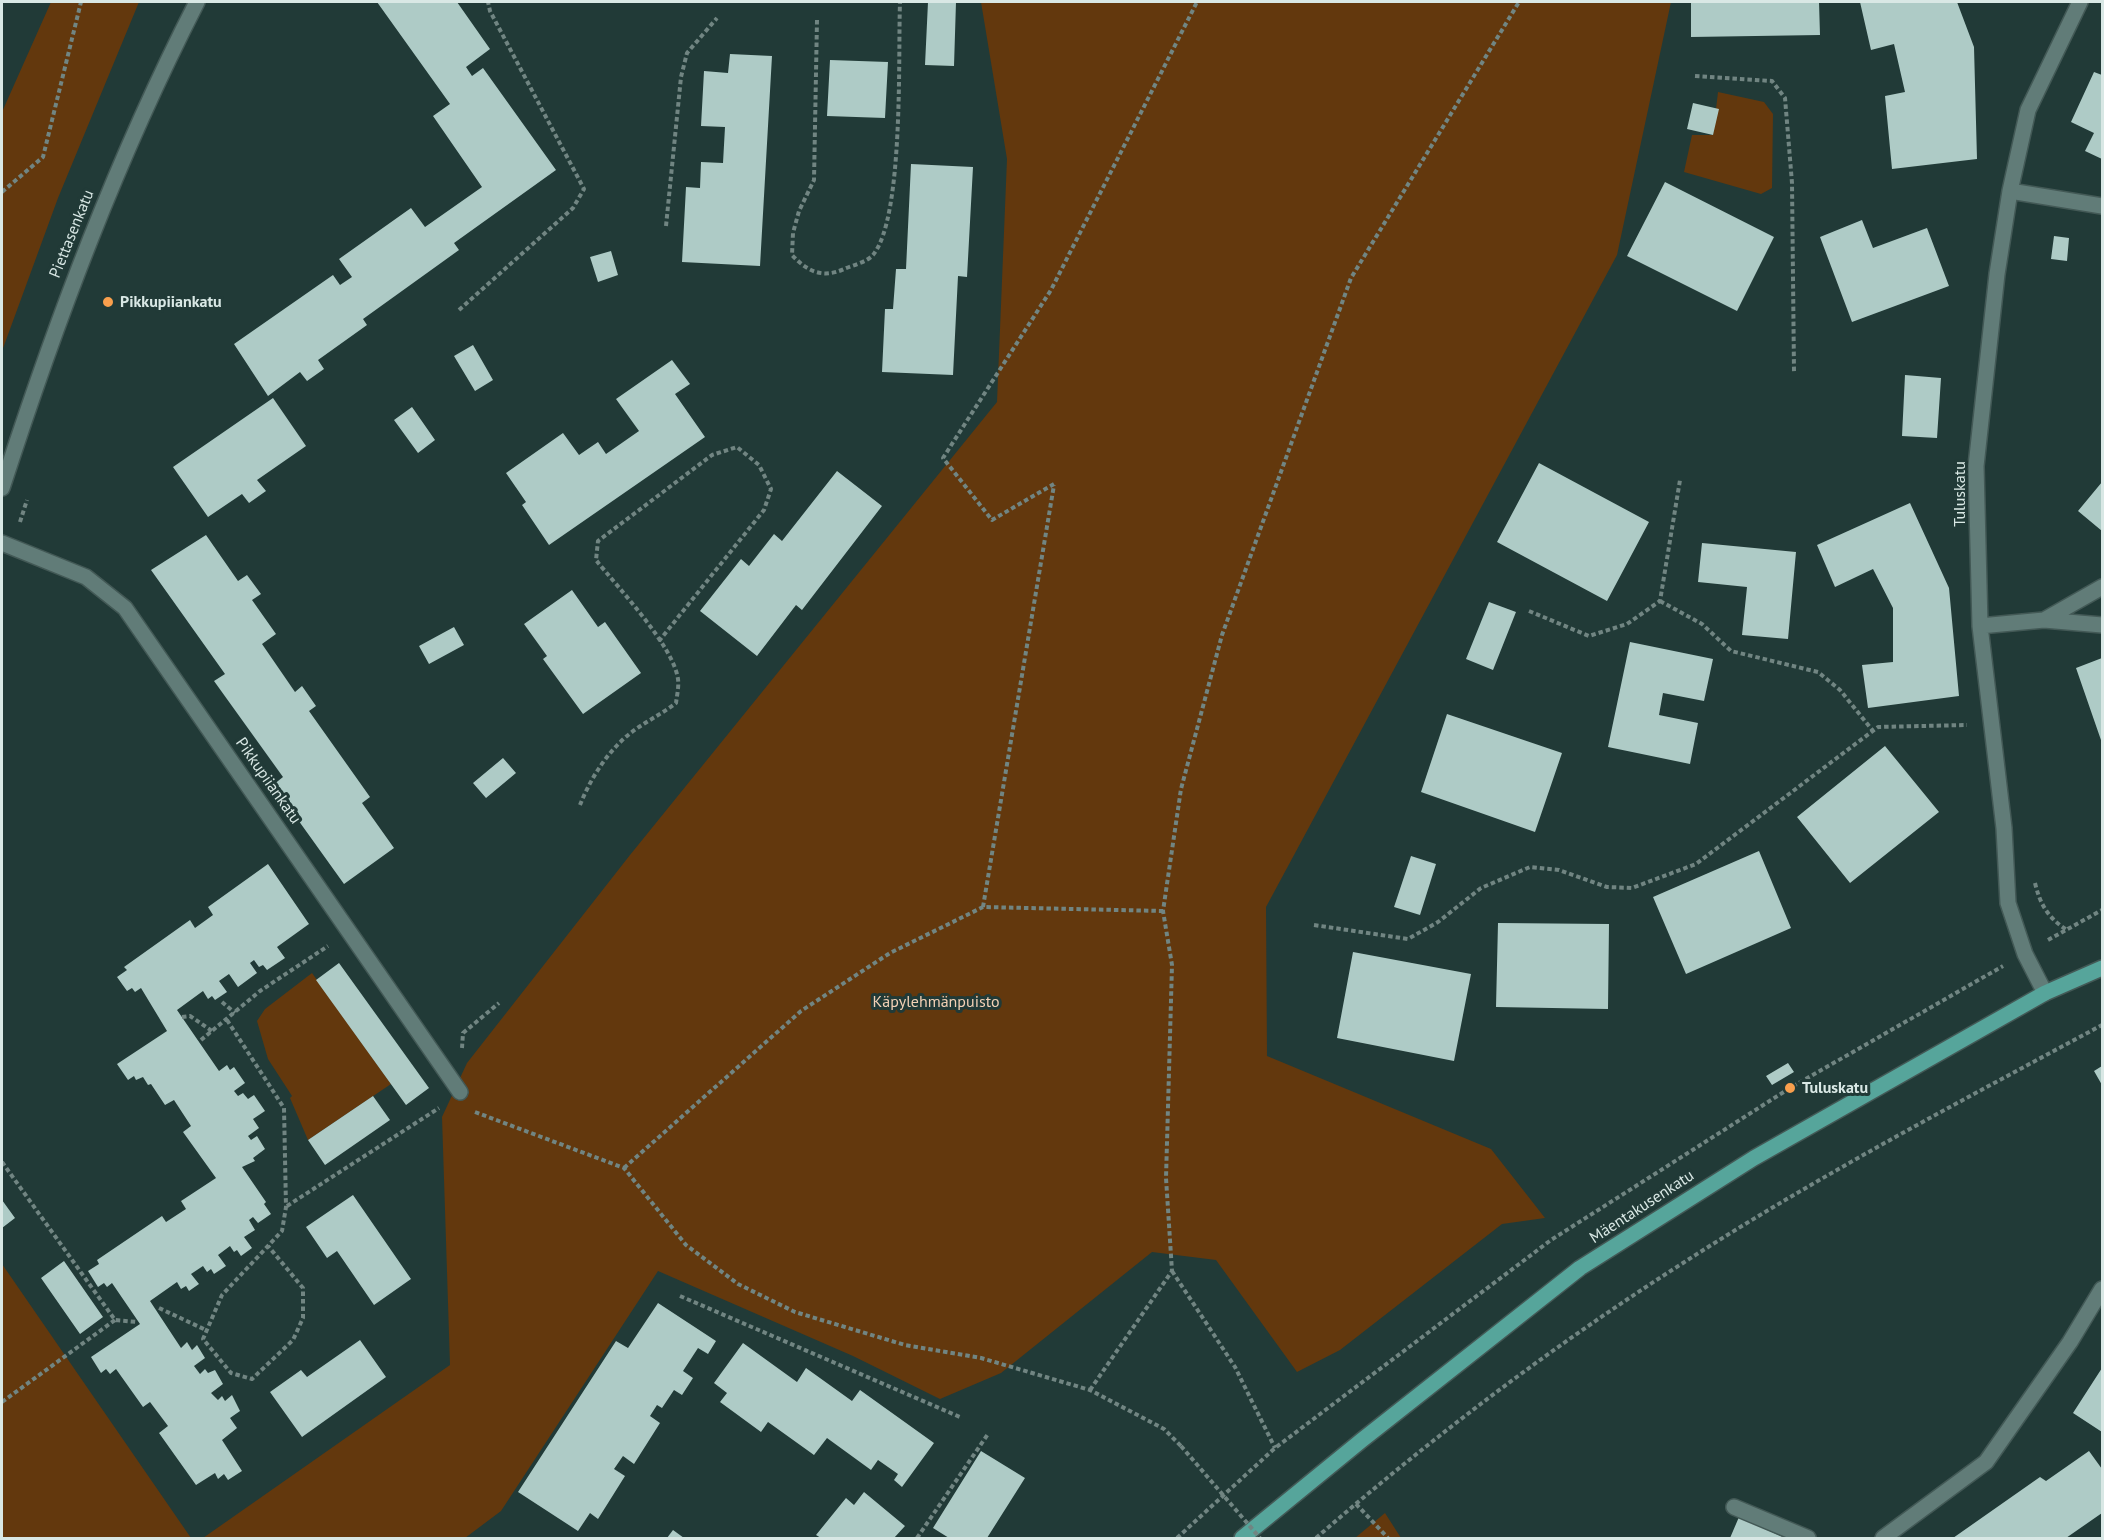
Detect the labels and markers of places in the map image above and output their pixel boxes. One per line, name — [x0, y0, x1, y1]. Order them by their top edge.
place label: Pikkupiiankatu — [120, 292, 222, 312]
marker: Pikkupiiankatu — [101, 295, 115, 309]
place label: Tuluskatu — [1802, 1078, 1868, 1098]
marker: Tuluskatu — [1783, 1081, 1797, 1095]

